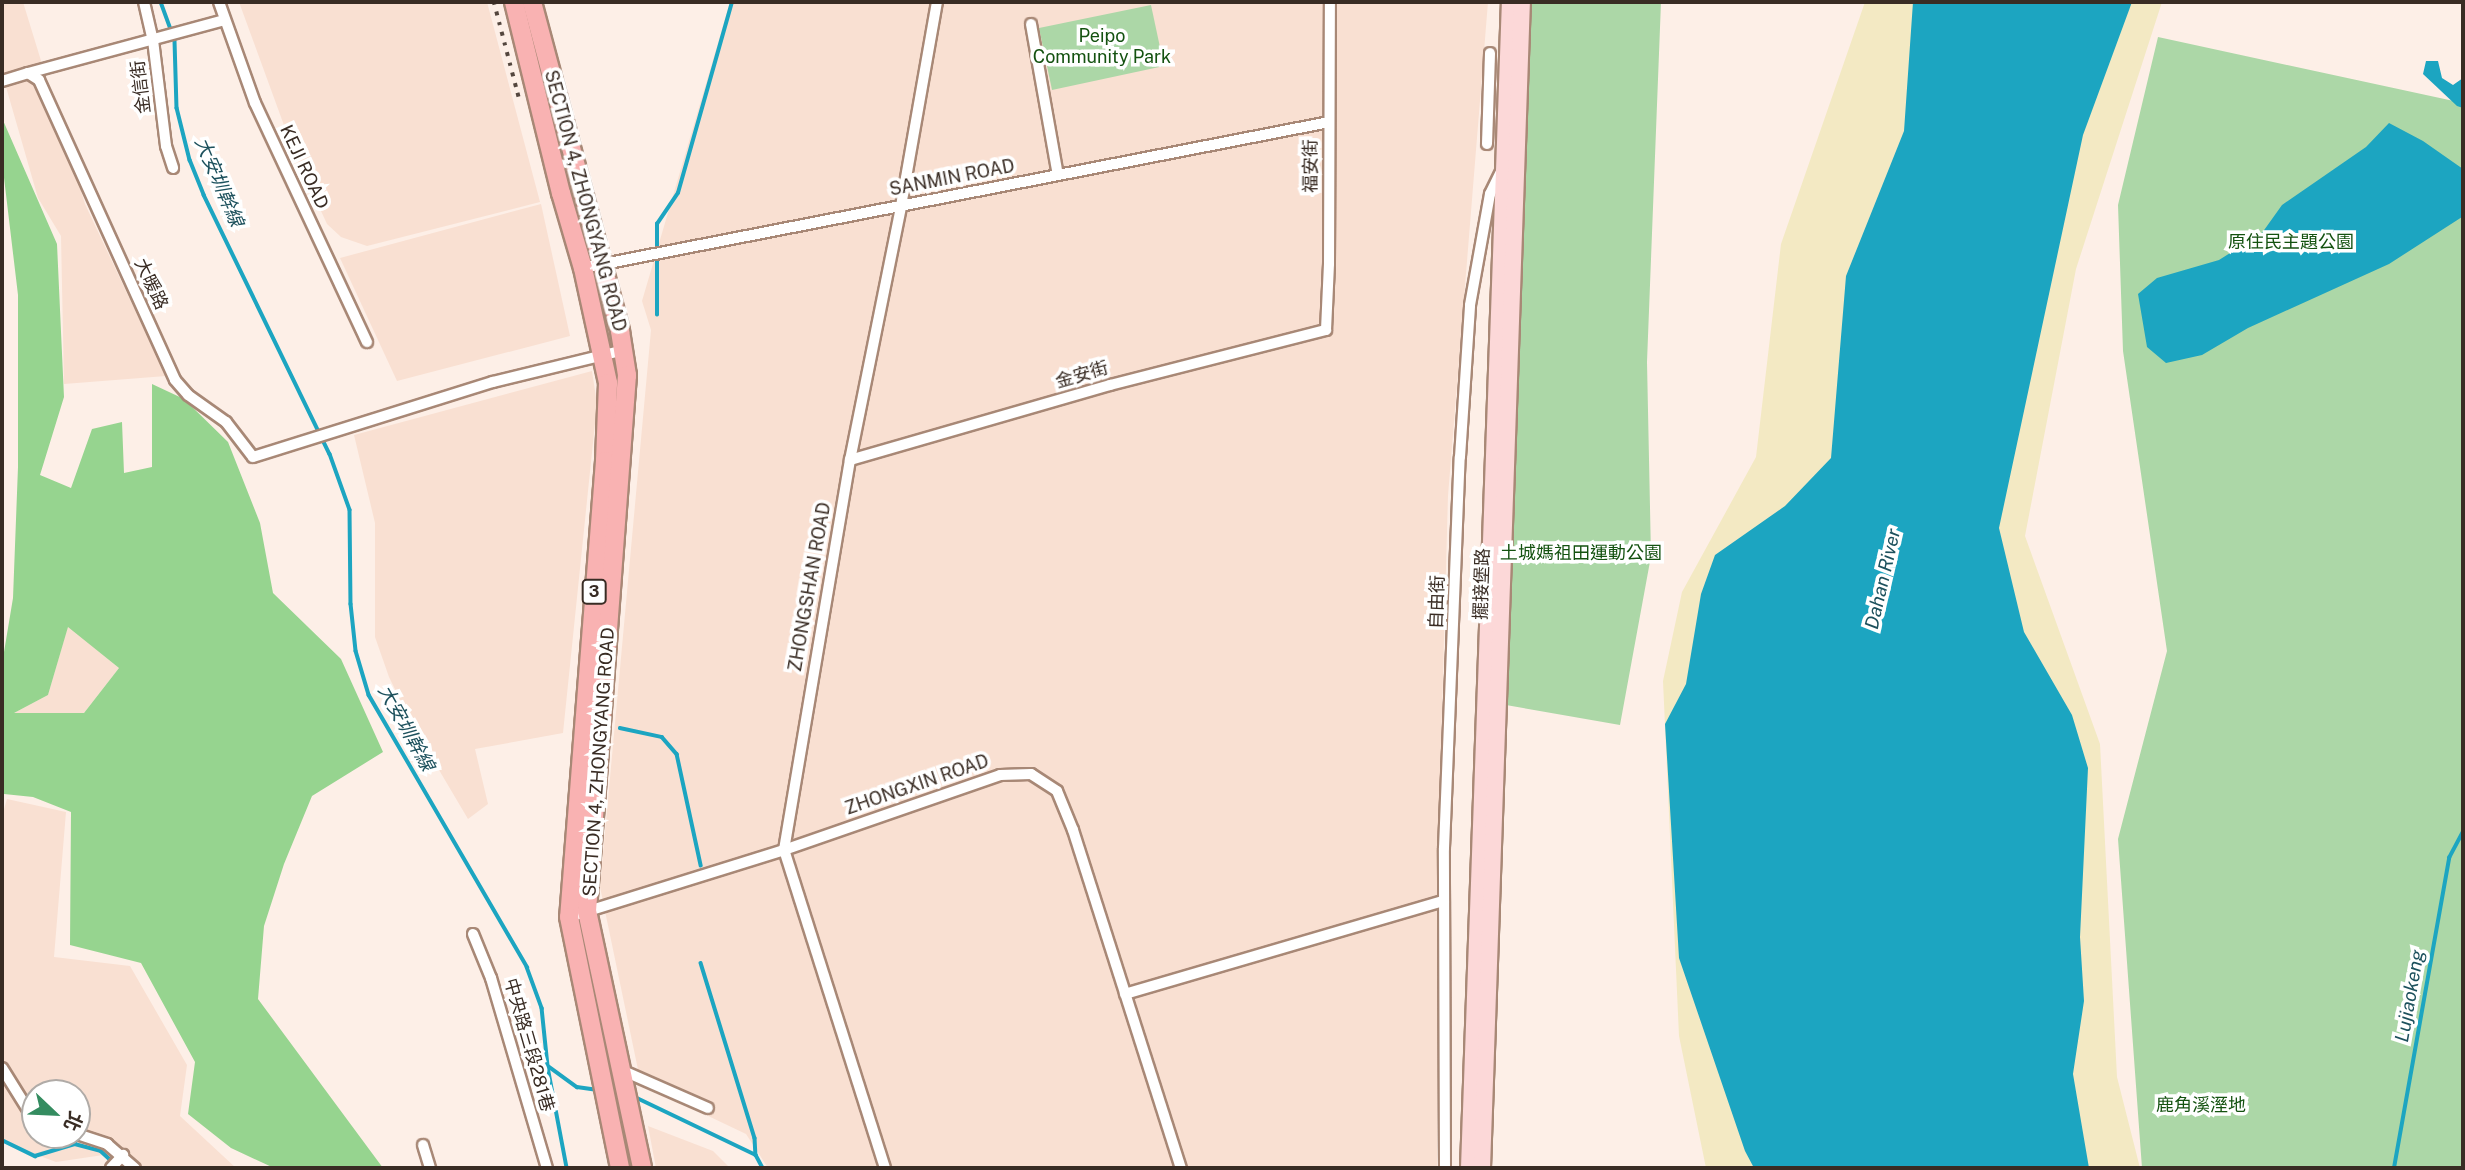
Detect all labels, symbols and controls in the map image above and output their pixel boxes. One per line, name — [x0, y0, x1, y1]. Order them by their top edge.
park label: Peipo Community Park — [1033, 26, 1171, 68]
street label: 金信街 — [127, 59, 155, 115]
street label: SECTION 4, ZHONGYANG ROAD — [540, 68, 630, 334]
street label: KEJI ROAD — [275, 122, 333, 212]
water label: 大安圳幹線 — [190, 134, 248, 230]
street label: 福安街 — [1300, 139, 1322, 193]
street label: SANMIN ROAD — [888, 155, 1016, 201]
park label: 原住民主題公園 — [2228, 231, 2354, 253]
street label: 大暖路 — [130, 255, 172, 313]
street label: 金安街 — [1053, 357, 1111, 393]
street label: ZHONGSHAN ROAD — [784, 501, 836, 673]
water label: Dahan River — [1860, 527, 1906, 631]
park label: 土城媽祖田運動公園 — [1500, 542, 1662, 564]
street label: 擺接堡路 — [1470, 548, 1494, 620]
street label: 自由街 — [1425, 575, 1449, 629]
road number: 3 — [580, 580, 608, 604]
street label: SECTION 4, ZHONGYANG ROAD — [579, 627, 619, 897]
water label: 大安圳幹線 — [373, 681, 439, 775]
street label: ZHONGXIN ROAD — [842, 750, 992, 820]
water label: Lujiaokeng — [2391, 948, 2429, 1044]
street label: 中央路三段281巷 — [500, 976, 558, 1114]
north arrow — [21, 1079, 91, 1149]
park label: 鹿角溪溼地 — [2156, 1094, 2246, 1116]
text: 北 — [60, 1108, 87, 1134]

